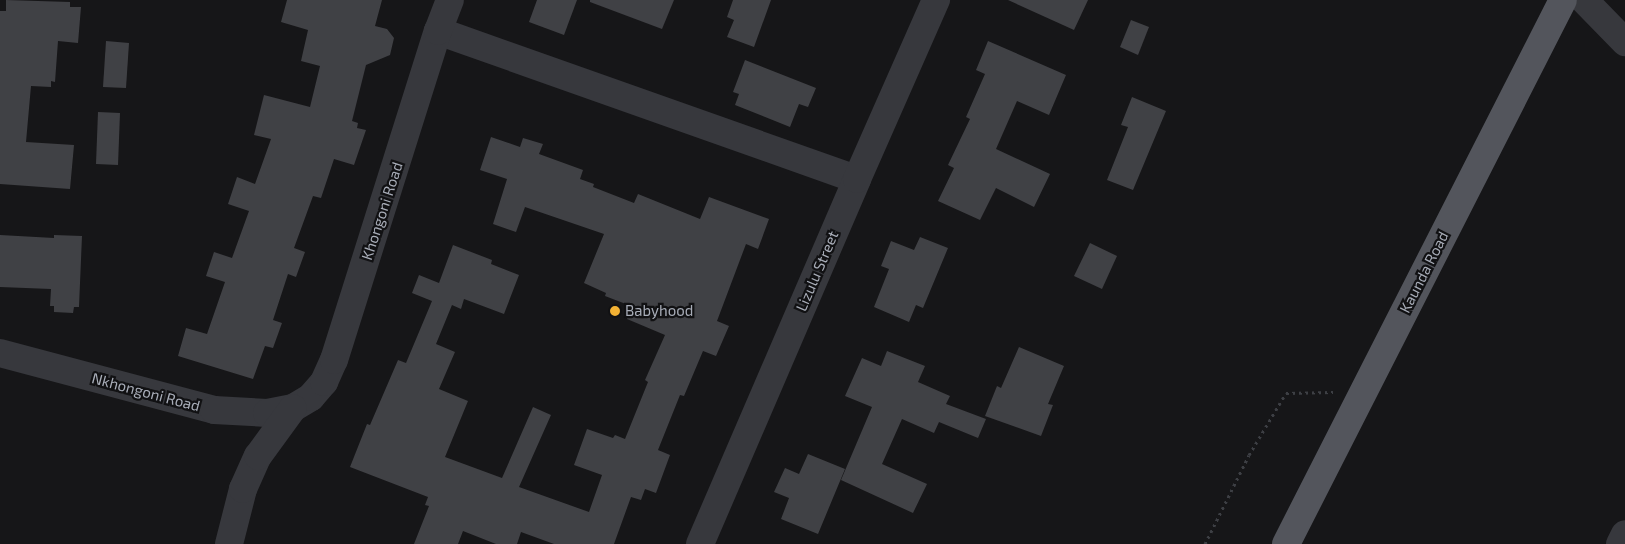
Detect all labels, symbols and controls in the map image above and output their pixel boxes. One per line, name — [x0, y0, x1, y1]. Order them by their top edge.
street label: Khongoni Road — [358, 160, 406, 262]
street label: Lizulu Street — [792, 228, 842, 314]
street label: Kaunda Road — [1396, 228, 1452, 316]
place label: Babyhood — [625, 302, 693, 320]
marker: Babyhood — [609, 305, 621, 317]
street label: Nkhongoni Road — [90, 369, 202, 415]

